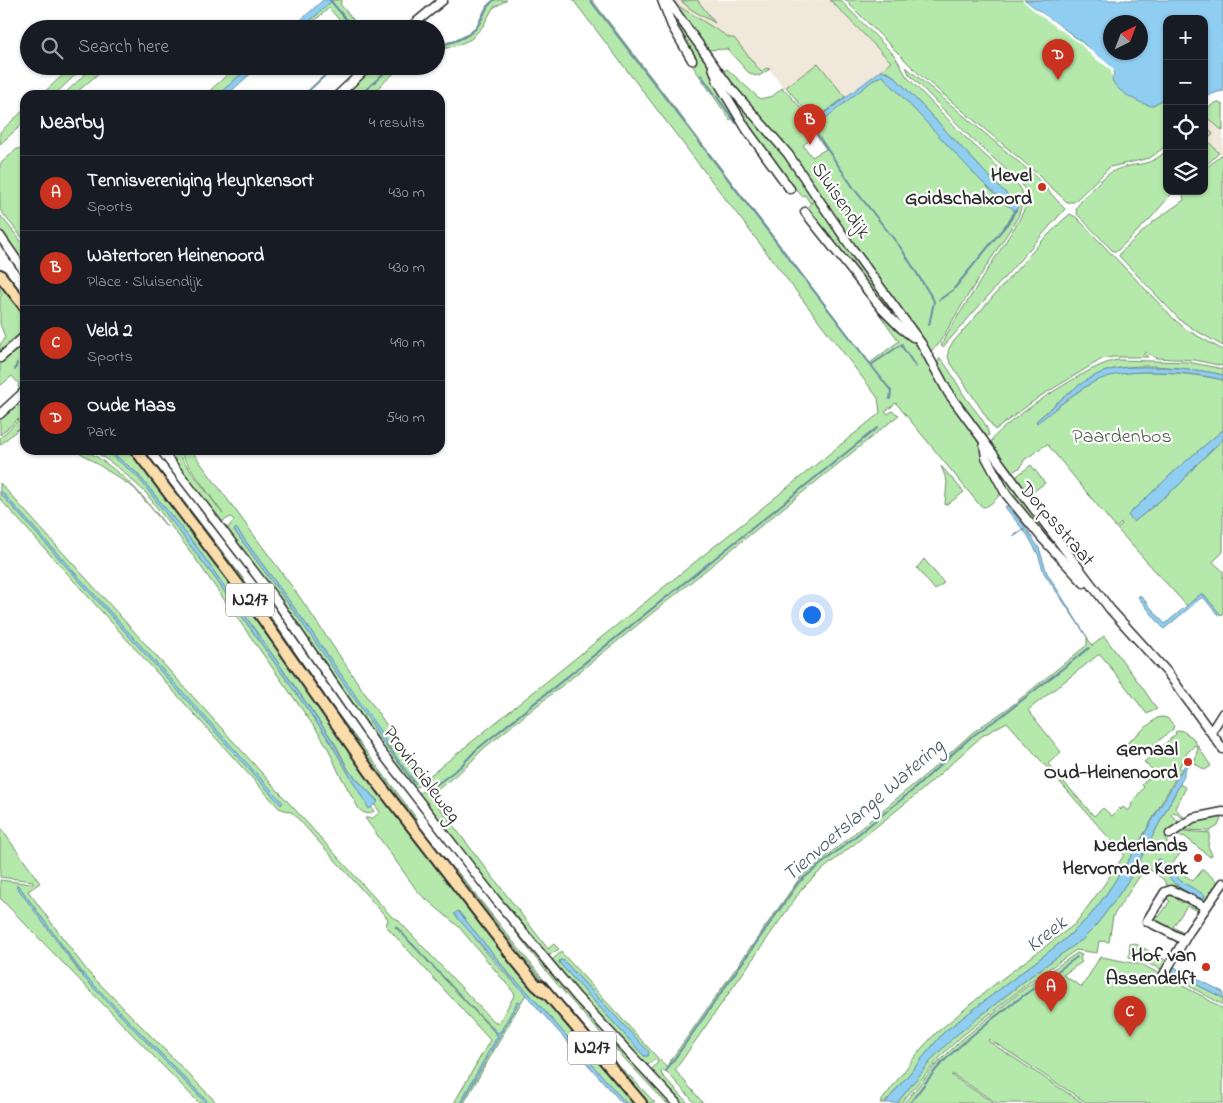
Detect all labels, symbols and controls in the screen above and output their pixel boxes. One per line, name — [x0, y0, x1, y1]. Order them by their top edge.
north arrow — [1103, 15, 1148, 60]
map controls — [1163, 15, 1208, 195]
button: + — [1163, 15, 1208, 60]
search box — [20, 20, 445, 75]
icon: search — [38, 34, 66, 62]
text: Search here — [78, 34, 169, 61]
pin: D — [1042, 39, 1074, 80]
button: − — [1163, 60, 1208, 105]
pin: B — [794, 104, 826, 145]
button: locate — [1163, 105, 1208, 150]
text: Nearby — [40, 108, 104, 138]
text: 4 results — [369, 111, 425, 135]
button: layers — [1163, 150, 1208, 195]
street label: Sluisendijk — [803, 157, 877, 245]
place label: Hevel Goidschalxoord — [905, 162, 1033, 214]
text: Tennisvereniging Heynkensort — [87, 168, 314, 195]
text: A — [51, 181, 61, 205]
text: 430 m — [388, 181, 425, 205]
marker: Hevel Goidschalxoord — [1036, 181, 1048, 193]
text: Sports — [87, 195, 133, 219]
text: Watertoren Heinenoord — [87, 243, 264, 270]
text: B — [51, 256, 61, 280]
text: 430 m — [388, 256, 425, 280]
text: Place · Sluisendijk — [87, 270, 203, 294]
text: Veld 2 — [87, 318, 133, 345]
text: C — [52, 331, 60, 355]
text: 490 m — [390, 331, 425, 355]
text: Sports — [87, 345, 133, 369]
text: Oude Maas — [87, 393, 176, 420]
text: D — [50, 406, 62, 430]
text: 540 m — [386, 406, 425, 430]
text: Park — [87, 420, 116, 444]
park label: Paardenbos — [1072, 423, 1172, 452]
street label: Dorpsstraat — [1010, 476, 1101, 574]
road number: N217 — [226, 584, 274, 616]
your location — [799, 602, 825, 628]
street label: Provincialeweg — [374, 720, 467, 830]
water label: Tienvoetslange Watering — [777, 732, 952, 890]
place label: Gemaal Oud-Heinenoord — [1044, 736, 1179, 788]
marker: Gemaal Oud-Heinenoord — [1182, 756, 1194, 768]
place label: Nederlands Hervormde Kerk — [1063, 832, 1189, 884]
marker: Nederlands Hervormde Kerk — [1192, 852, 1204, 864]
water label: Kreek — [1020, 909, 1074, 961]
place label: Hof van Assendelft — [1106, 942, 1196, 994]
marker: Hof van Assendelft — [1200, 961, 1212, 973]
pin: A — [1035, 971, 1067, 1012]
pin: C — [1114, 996, 1146, 1037]
road number: N217 — [568, 1032, 616, 1064]

